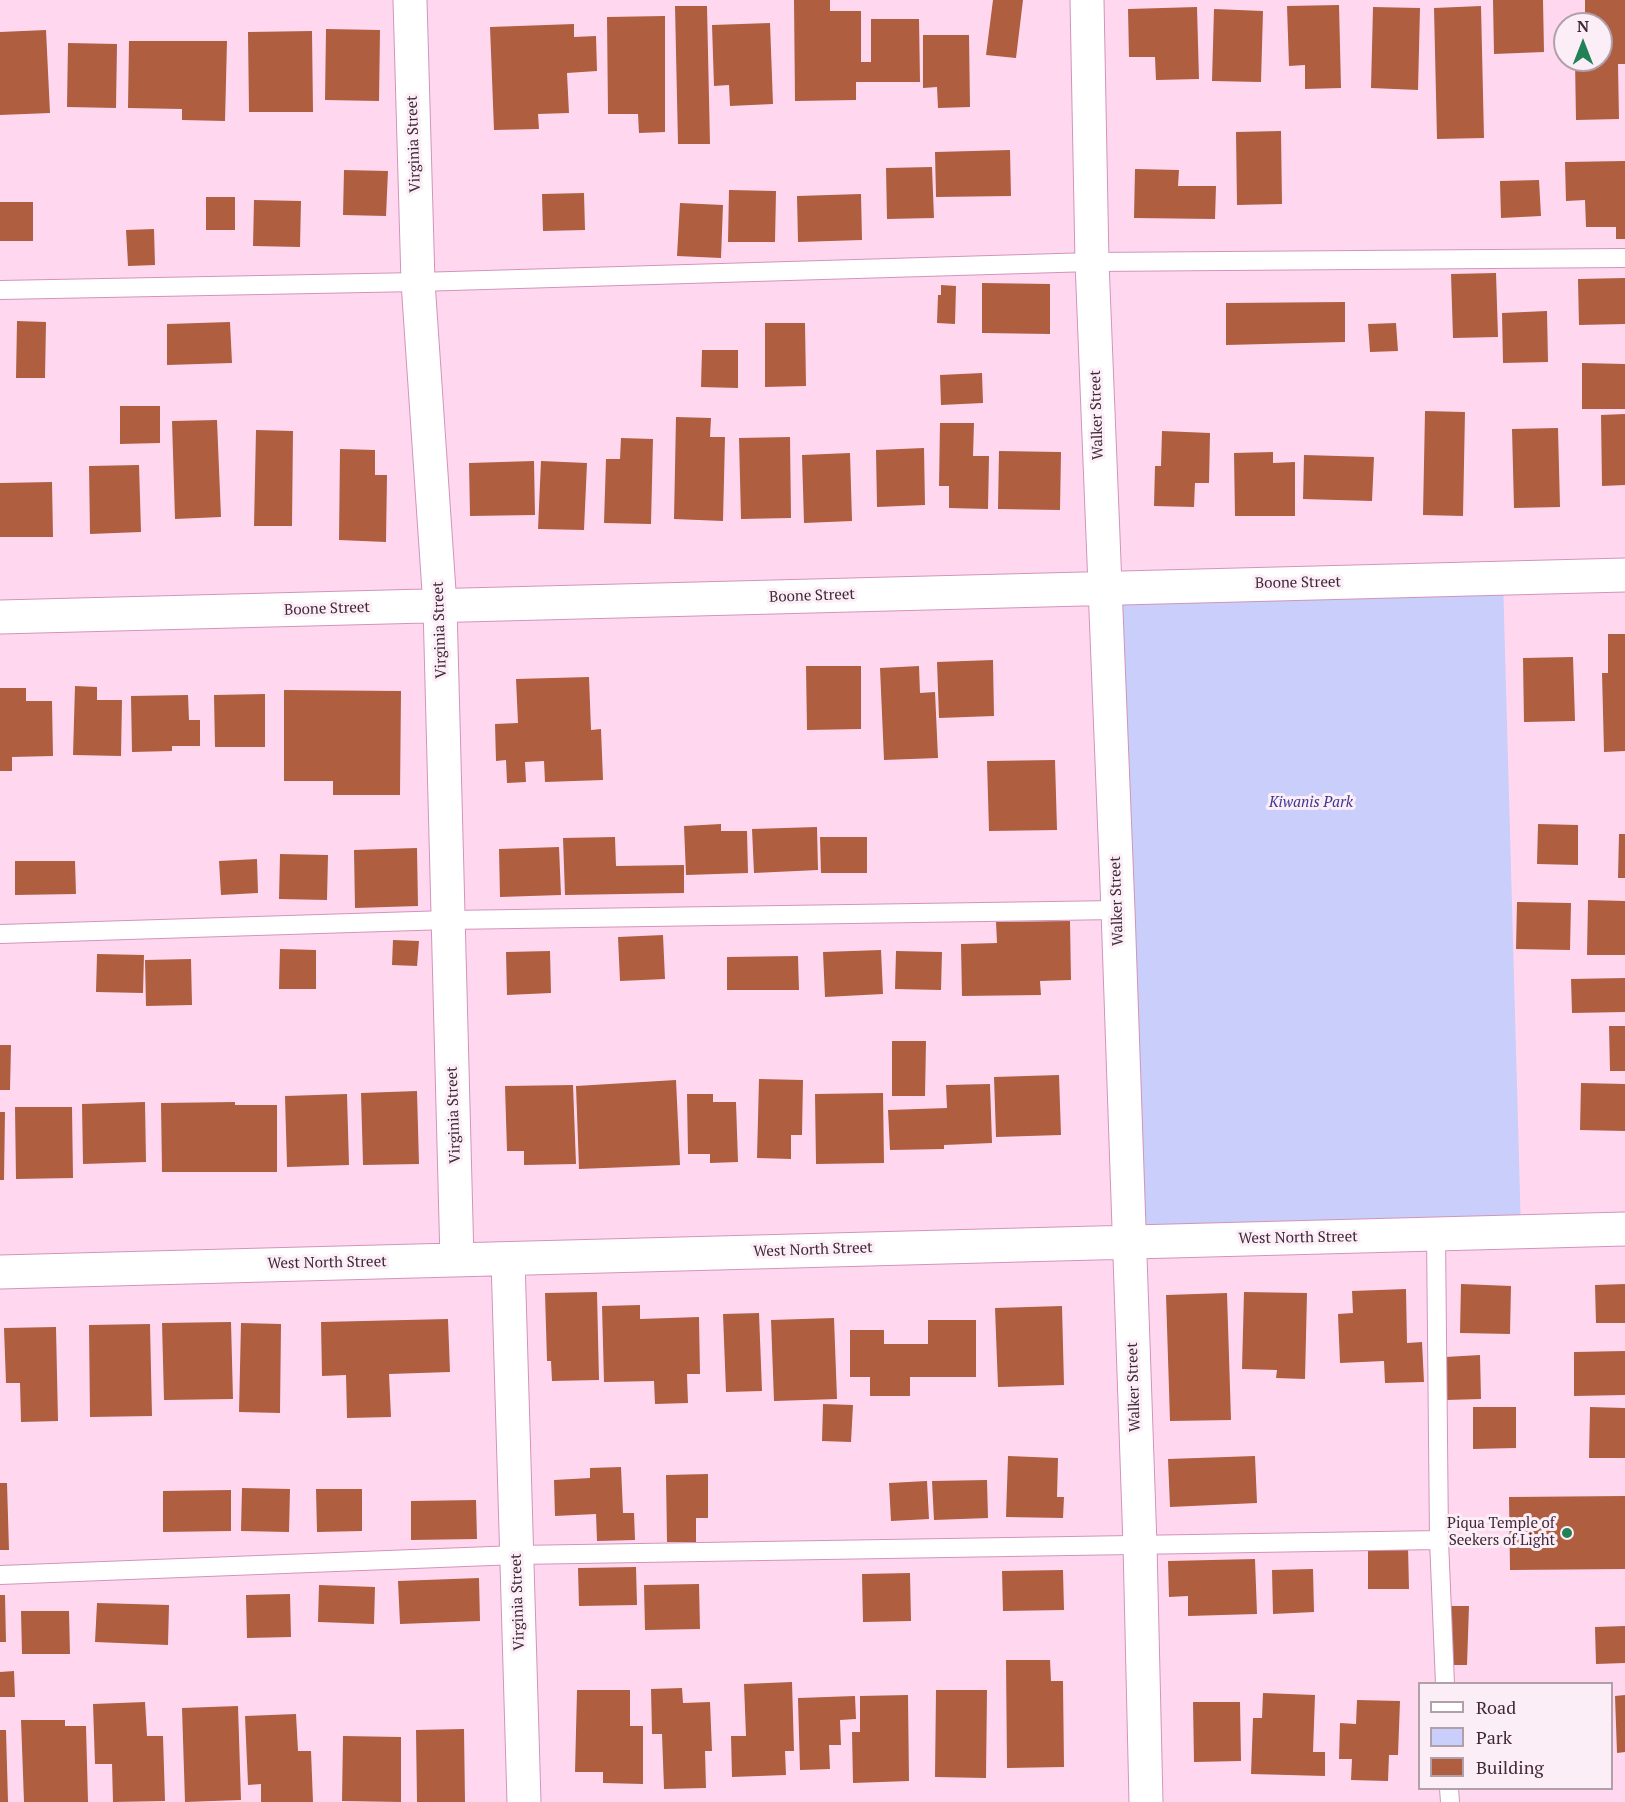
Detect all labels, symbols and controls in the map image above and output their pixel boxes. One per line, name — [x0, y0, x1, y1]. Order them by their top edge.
north arrow — [1553, 12, 1613, 72]
text: N — [1577, 15, 1589, 37]
street label: Virginia Street — [403, 95, 425, 193]
street label: Walker Street — [1086, 370, 1108, 460]
street label: Boone Street — [1255, 573, 1341, 593]
street label: Virginia Street — [429, 581, 451, 679]
street label: Boone Street — [769, 586, 855, 606]
street label: Boone Street — [284, 599, 370, 619]
park label: Kiwanis Park — [1269, 794, 1353, 812]
street label: Walker Street — [1106, 856, 1128, 946]
street label: Virginia Street — [443, 1066, 465, 1164]
street label: West North Street — [1238, 1228, 1358, 1248]
street label: West North Street — [753, 1239, 873, 1261]
street label: West North Street — [267, 1253, 387, 1273]
street label: Walker Street — [1123, 1342, 1145, 1432]
place label: Piqua Temple of Seekers of Light — [1447, 1515, 1555, 1550]
marker: Piqua Temple of Seekers of Light — [1560, 1526, 1574, 1540]
street label: Virginia Street — [507, 1553, 529, 1651]
legend — [1418, 1682, 1613, 1790]
text: Road — [1476, 1695, 1516, 1719]
text: Park — [1476, 1725, 1512, 1749]
text: Building — [1476, 1755, 1544, 1779]

